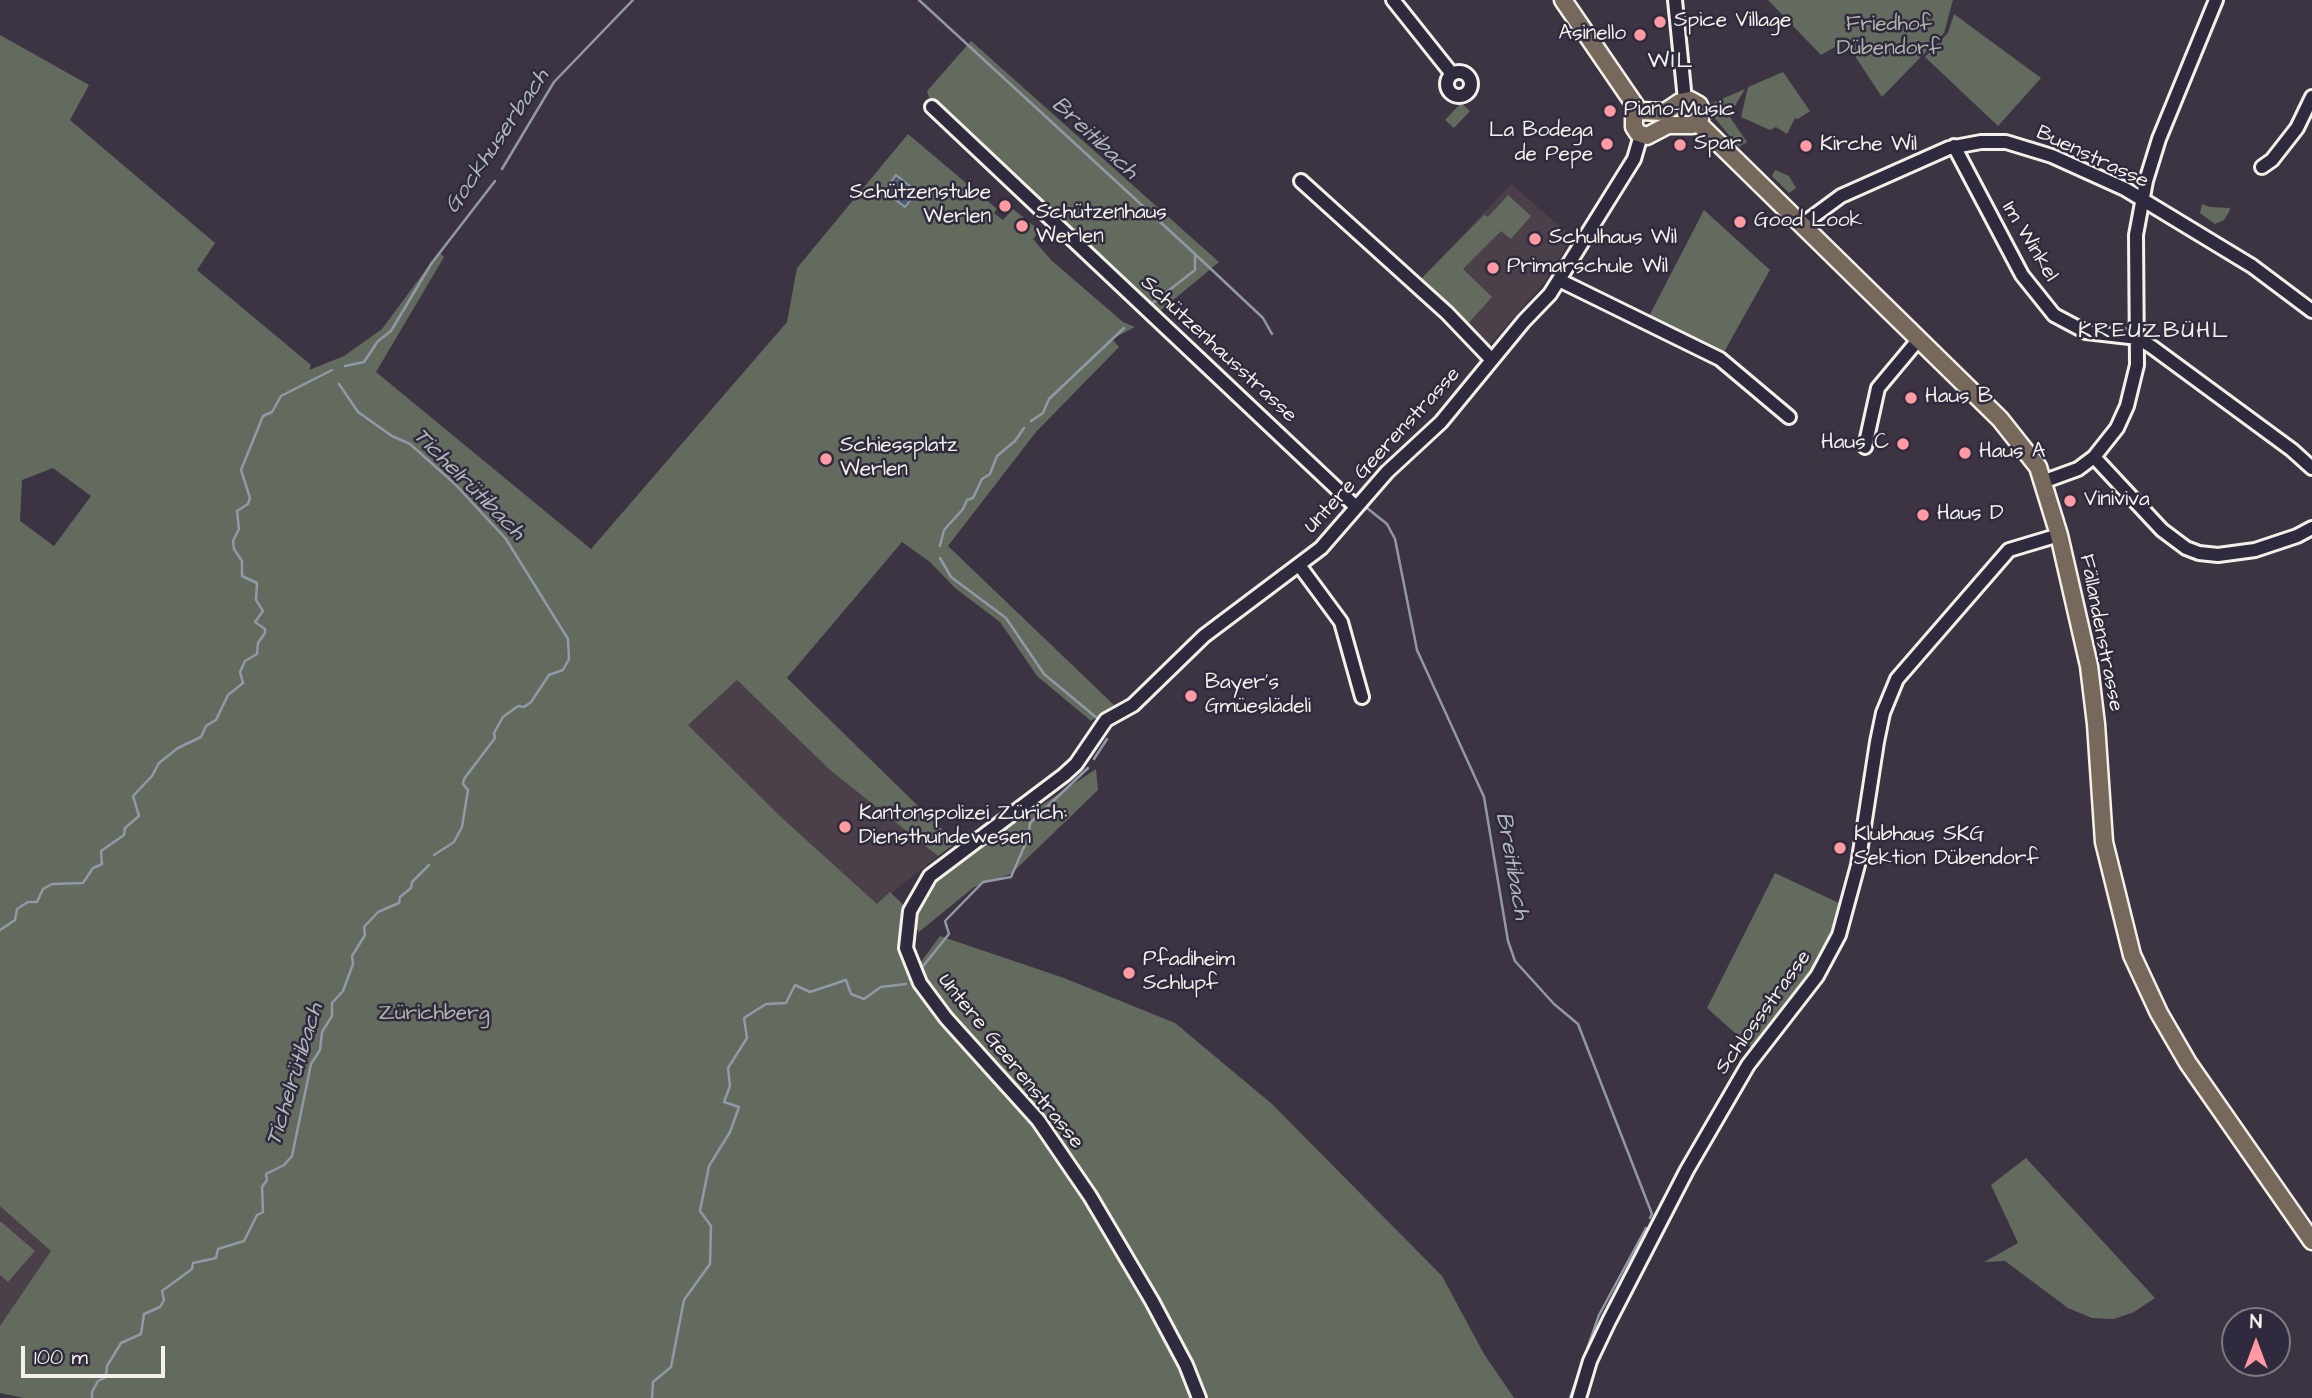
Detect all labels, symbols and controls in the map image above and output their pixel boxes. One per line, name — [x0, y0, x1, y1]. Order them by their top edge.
place label: Spice Village — [1674, 9, 1791, 35]
park label: Friedhof Dübendorf — [1837, 13, 1941, 63]
marker: Spice Village — [1652, 14, 1668, 30]
place label: Asinello — [1559, 22, 1626, 48]
marker: Asinello — [1632, 27, 1648, 43]
district label: WIL — [1648, 48, 1694, 76]
water label: Gockhuserbach — [440, 65, 556, 219]
water label: Breitibach — [1045, 92, 1143, 186]
place label: Piano-Music — [1624, 98, 1735, 124]
marker: Piano-Music — [1602, 103, 1618, 119]
place label: La Bodega de Pepe — [1489, 119, 1593, 169]
street label: Buenstrasse — [2032, 121, 2152, 195]
place label: Spar — [1694, 132, 1741, 158]
place label: Kirche Wil — [1820, 133, 1917, 159]
marker: La Bodega de Pepe — [1599, 136, 1615, 152]
marker: Spar — [1672, 137, 1688, 153]
marker: Kirche Wil — [1798, 138, 1814, 154]
place label: Schützenstube Werlen — [850, 181, 991, 231]
street label: Im Winkel — [1995, 197, 2063, 287]
marker: Schützenstube Werlen — [997, 198, 1013, 214]
place label: Schützenhaus Werlen — [1036, 201, 1167, 251]
place label: Good Look — [1754, 209, 1862, 235]
marker: Good Look — [1732, 214, 1748, 230]
marker: Schützenhaus Werlen — [1014, 218, 1030, 234]
place label: Schulhaus Wil — [1549, 226, 1677, 252]
marker: Schulhaus Wil — [1527, 231, 1543, 247]
place label: Primarschule Wil — [1507, 255, 1668, 281]
marker: Primarschule Wil — [1485, 260, 1501, 276]
street label: Schützenhausstrasse — [1135, 271, 1301, 429]
district label: KREUZBÜHL — [2079, 318, 2229, 346]
street label: Untere Geerenstrasse — [1299, 363, 1467, 539]
place label: Haus B — [1925, 385, 1993, 411]
marker: Haus B — [1903, 390, 1919, 406]
water label: Tichelrütibach — [406, 423, 530, 547]
place label: Haus C — [1821, 431, 1889, 457]
place label: Schiessplatz Werlen — [840, 434, 957, 484]
marker: Haus C — [1895, 436, 1911, 452]
place label: Haus A — [1979, 440, 2045, 466]
marker: Haus A — [1957, 445, 1973, 461]
marker: Schiessplatz Werlen — [818, 451, 834, 467]
place label: Viniviva — [2084, 488, 2150, 514]
marker: Viniviva — [2062, 493, 2078, 509]
place label: Haus D — [1937, 502, 2004, 528]
marker: Haus D — [1915, 507, 1931, 523]
street label: Fällandenstrasse — [2072, 552, 2128, 714]
place label: Bayer's Gmüeslädeli — [1205, 671, 1311, 721]
marker: Bayer's Gmüeslädeli — [1183, 688, 1199, 704]
place label: Kantonspolizei Zürich: Diensthundewesen — [859, 802, 1067, 852]
water label: Breitibach — [1488, 810, 1534, 922]
marker: Kantonspolizei Zürich: Diensthundewesen — [837, 819, 853, 835]
place label: Klubhaus SKG Sektion Dübendorf — [1854, 823, 2039, 873]
marker: Klubhaus SKG Sektion Dübendorf — [1832, 840, 1848, 856]
street label: Schlossstrasse — [1711, 946, 1817, 1080]
place label: Pfadiheim Schlupf — [1143, 948, 1235, 998]
marker: Pfadiheim Schlupf — [1121, 965, 1137, 981]
street label: Untere Geerenstrasse — [932, 969, 1088, 1155]
water label: Tichelrütibach — [261, 1000, 331, 1150]
park label: Zürichberg — [378, 1002, 490, 1028]
north arrow — [2221, 1307, 2291, 1377]
text: N — [2250, 1309, 2262, 1336]
scale bar — [24, 1332, 168, 1376]
text: 100 m — [34, 1343, 88, 1372]

